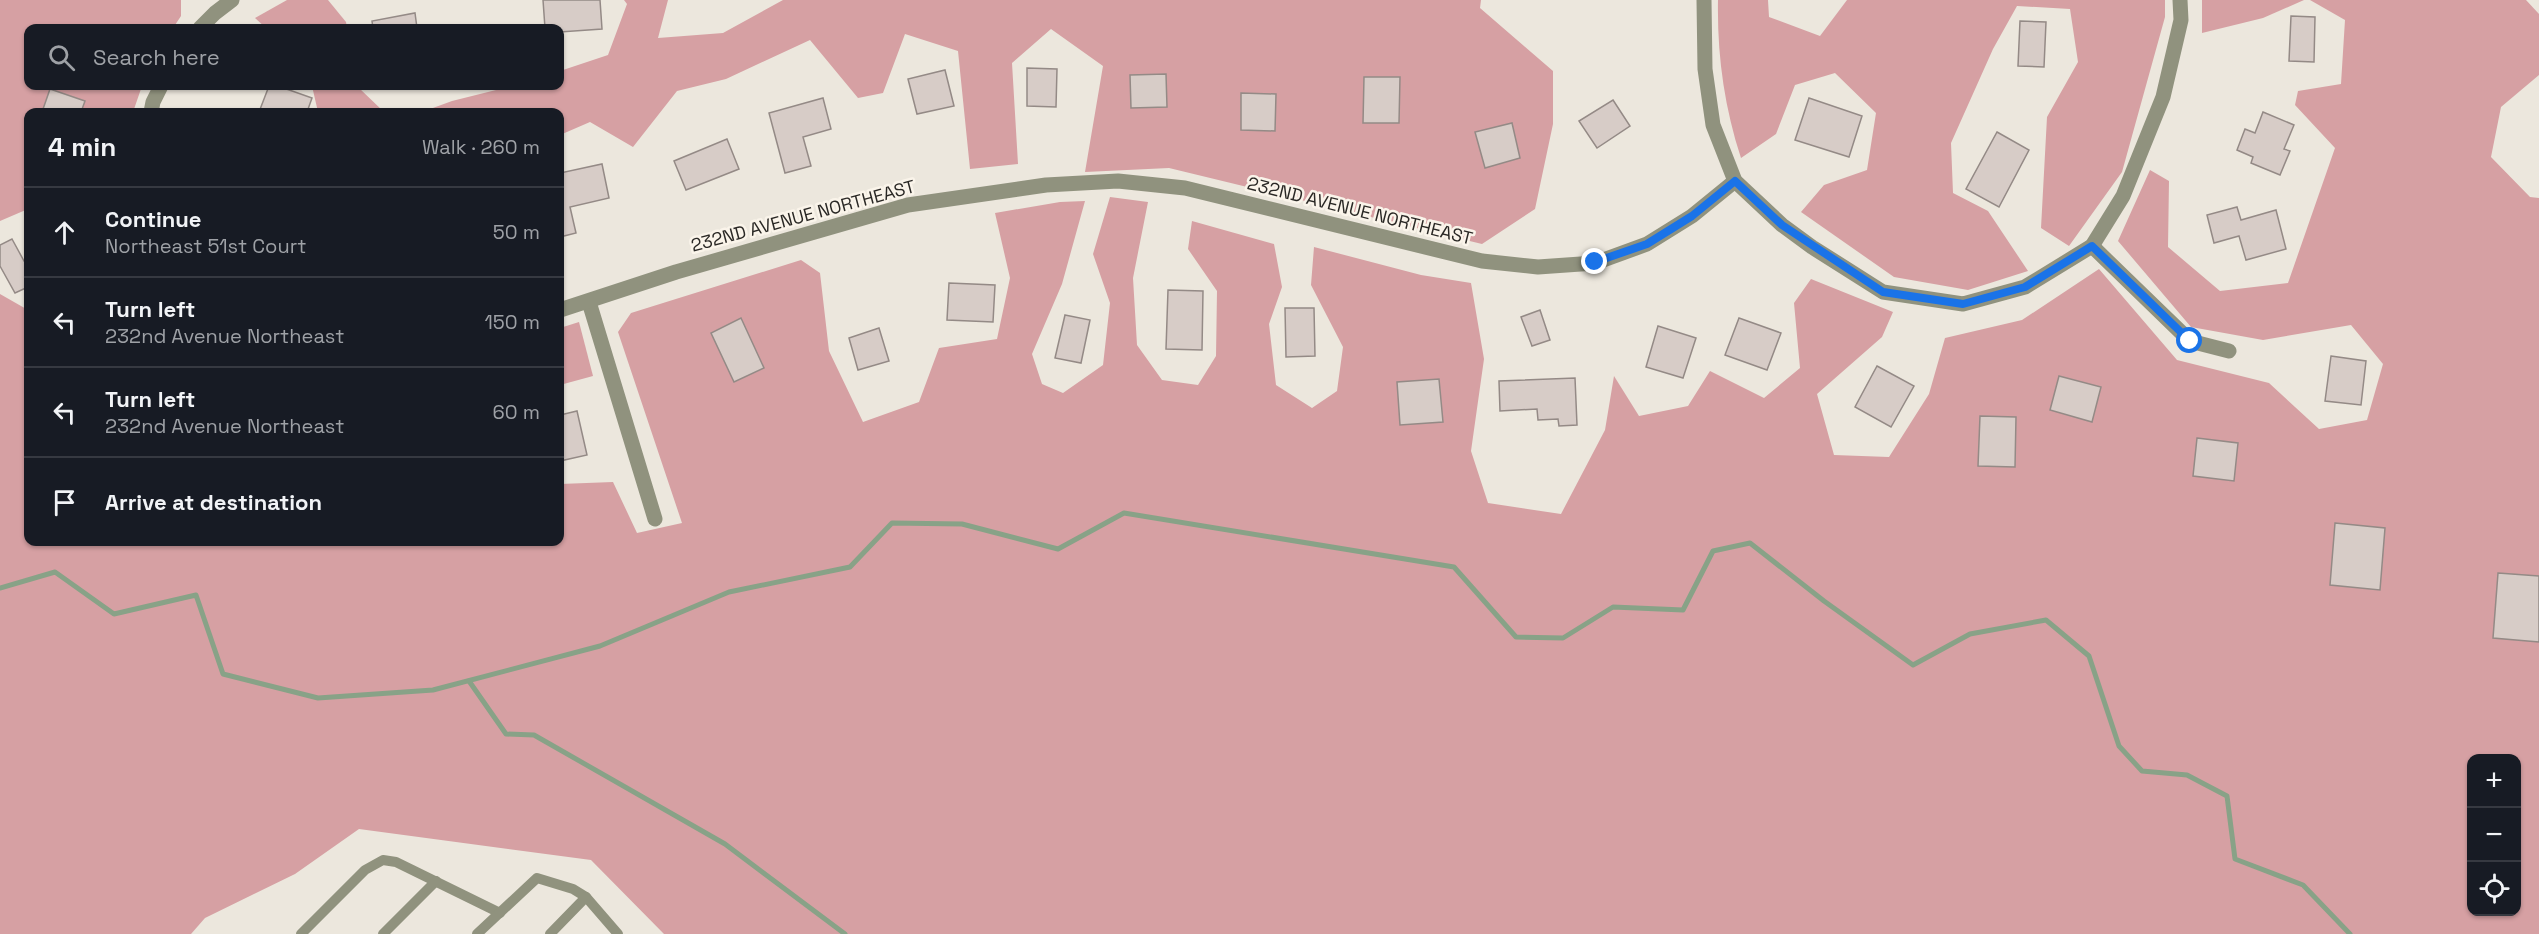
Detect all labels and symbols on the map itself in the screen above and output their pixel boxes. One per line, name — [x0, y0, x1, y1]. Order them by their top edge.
street label: 232ND AVENUE NORTHEAST — [1245, 171, 1475, 250]
street label: 232ND AVENUE NORTHEAST — [688, 174, 918, 257]
route end — [1581, 248, 1607, 274]
route start — [2176, 327, 2202, 353]

